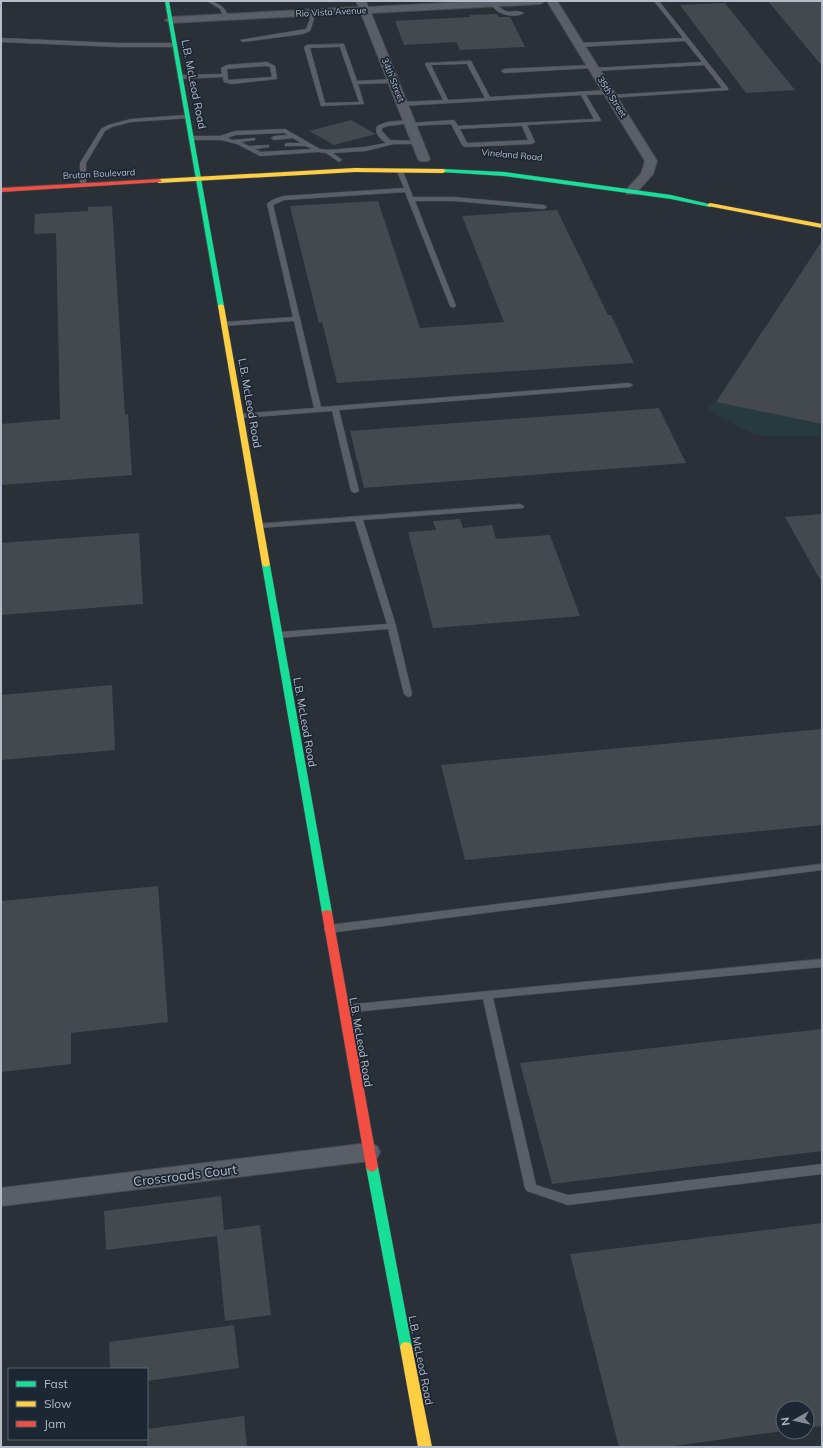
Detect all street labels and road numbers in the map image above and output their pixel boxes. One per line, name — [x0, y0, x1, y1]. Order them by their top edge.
street label: Rio Vista Avenue — [295, 4, 367, 19]
street label: L.B. McLeod Road — [178, 38, 210, 130]
street label: 34th Street — [380, 56, 407, 103]
street label: 35th Street — [595, 74, 629, 119]
street label: Vineland Road — [481, 146, 543, 163]
street label: Bruton Boulevard — [62, 166, 136, 181]
street label: L.B. McLeod Road — [235, 357, 265, 449]
street label: L.B. McLeod Road — [290, 676, 320, 768]
street label: L.B. McLeod Road — [346, 996, 376, 1088]
street label: Crossroads Court — [132, 1161, 238, 1189]
street label: L.B. McLeod Road — [405, 1314, 437, 1406]

